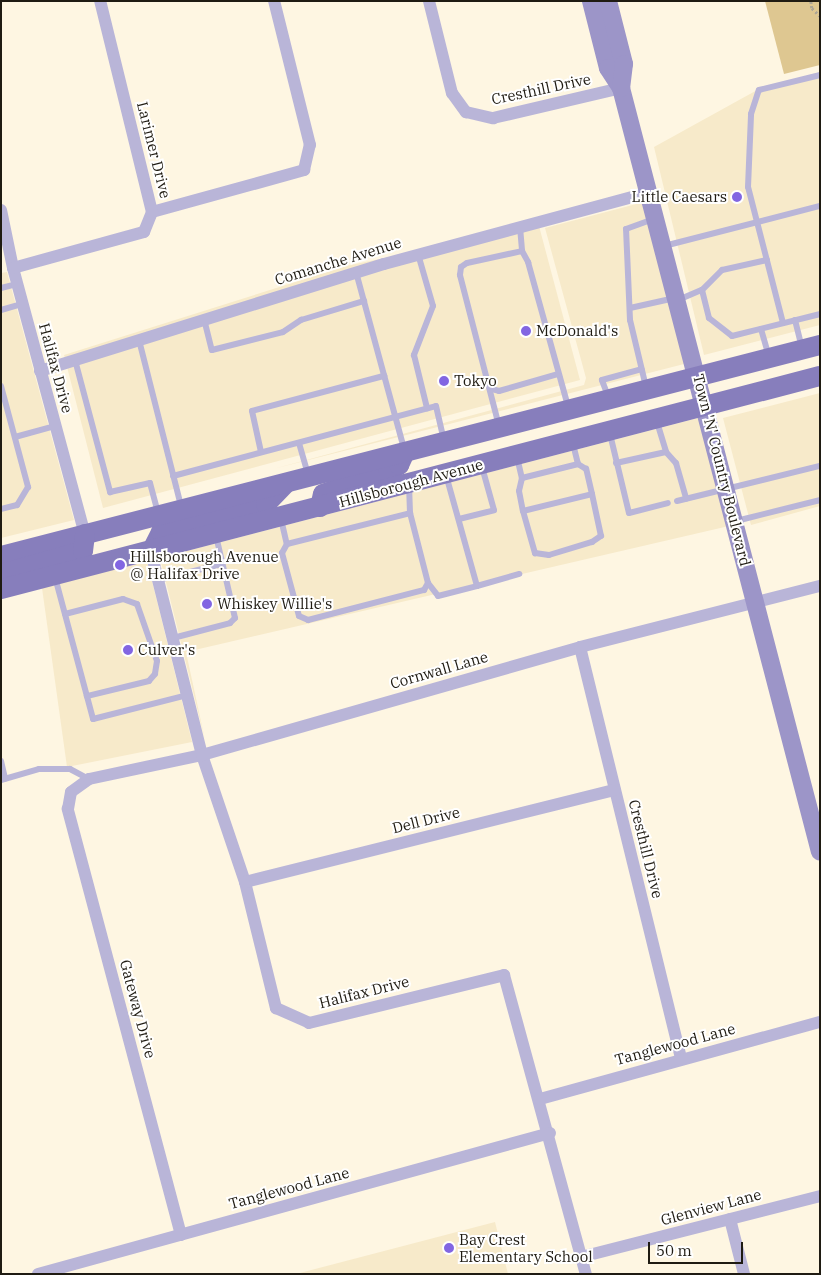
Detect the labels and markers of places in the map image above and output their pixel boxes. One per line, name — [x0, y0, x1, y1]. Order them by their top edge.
place label: Little Caesars — [632, 188, 727, 206]
marker: Little Caesars — [731, 191, 743, 203]
place label: McDonald's — [536, 322, 618, 340]
marker: McDonald's — [520, 325, 532, 337]
place label: Tokyo — [454, 372, 497, 390]
marker: Tokyo — [438, 375, 450, 387]
place label: Hillsborough Avenue @ Halifax Drive — [130, 547, 279, 582]
marker: Hillsborough Avenue @ Halifax Drive — [114, 559, 126, 571]
place label: Whiskey Willie's — [217, 595, 332, 613]
marker: Whiskey Willie's — [201, 598, 213, 610]
place label: Culver's — [138, 641, 195, 659]
marker: Culver's — [122, 644, 134, 656]
place label: Bay Crest Elementary School — [459, 1230, 593, 1265]
marker: Bay Crest Elementary School — [443, 1242, 455, 1254]

